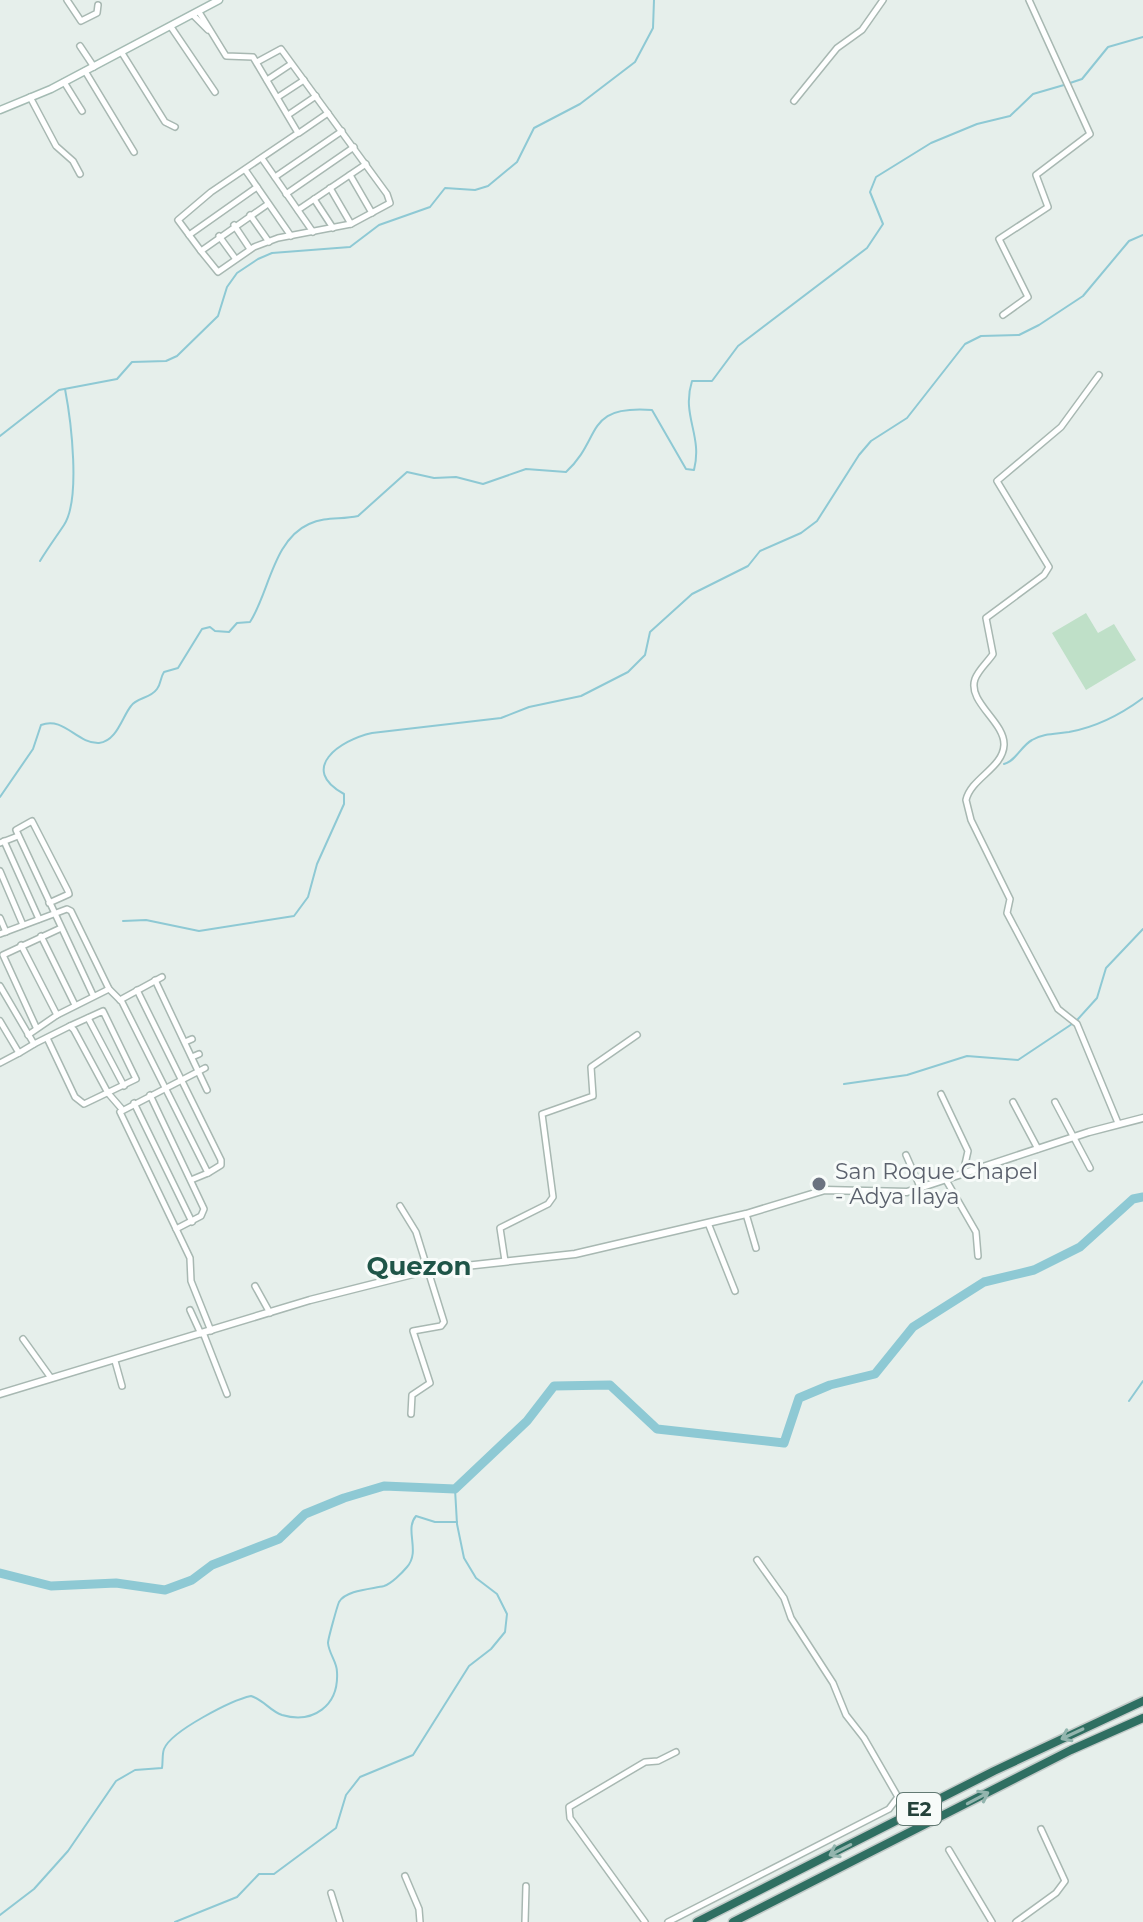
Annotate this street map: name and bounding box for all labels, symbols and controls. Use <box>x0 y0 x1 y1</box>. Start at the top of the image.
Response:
place label: San Roque Chapel - Adya Ilaya <box>835 1158 1038 1210</box>
marker: San Roque Chapel - Adya Ilaya <box>810 1175 828 1193</box>
district label: Quezon <box>366 1250 472 1282</box>
one-way arrow <box>1061 1727 1085 1742</box>
one-way arrow <box>965 1790 989 1806</box>
road number: E2 <box>897 1793 941 1825</box>
one-way arrow <box>828 1842 852 1858</box>

